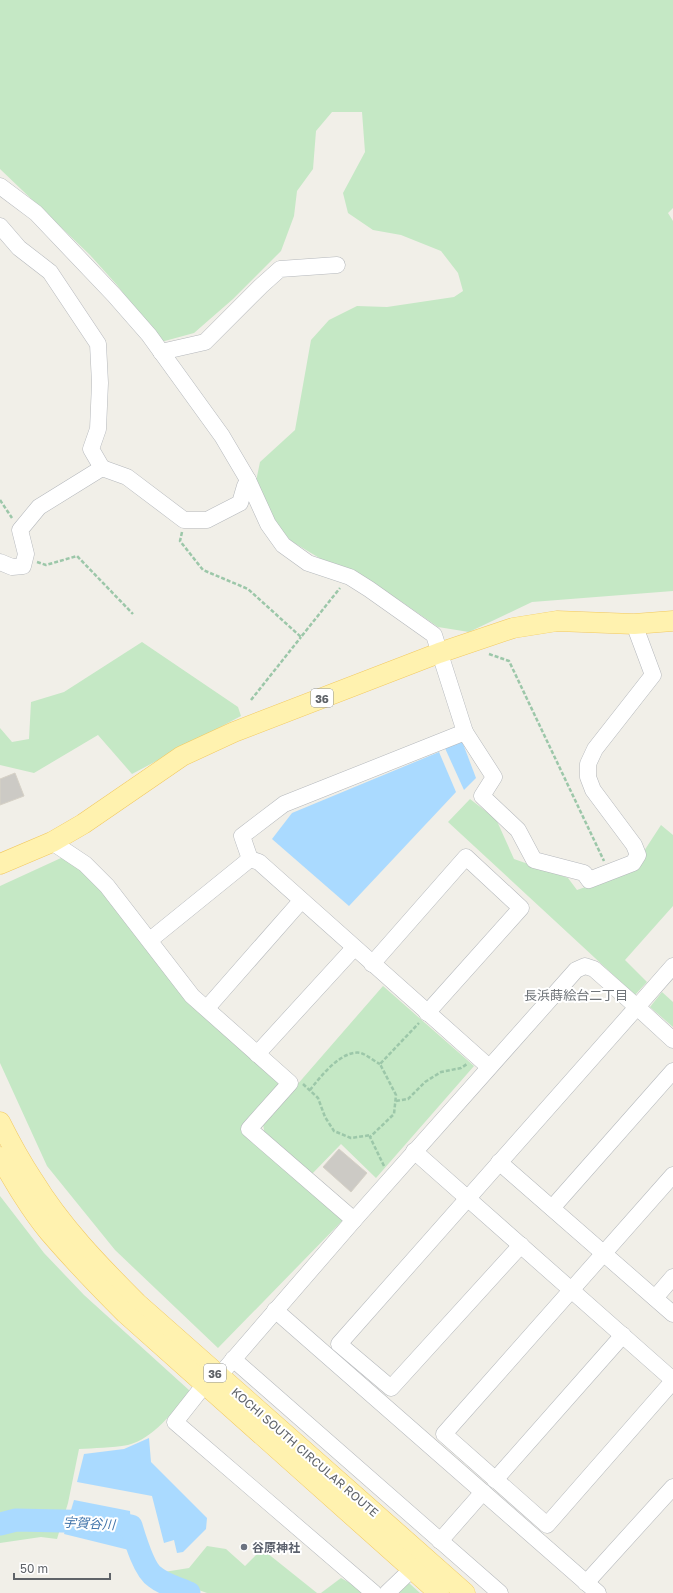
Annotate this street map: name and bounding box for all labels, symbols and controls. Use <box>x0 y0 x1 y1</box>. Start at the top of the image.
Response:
road number: 36 <box>311 689 333 707</box>
district label: 長浜蒔絵台二丁目 <box>524 987 628 1003</box>
road number: 36 <box>204 1364 226 1382</box>
street label: KOCHI SOUTH CIRCULAR ROUTE <box>228 1384 382 1520</box>
water label: 宇賀谷川 <box>63 1514 117 1532</box>
place label: 谷原神社 <box>252 1540 300 1555</box>
marker: 谷原神社 <box>239 1542 249 1552</box>
scale bar <box>14 1555 110 1581</box>
text: 50 m <box>20 1561 48 1576</box>

